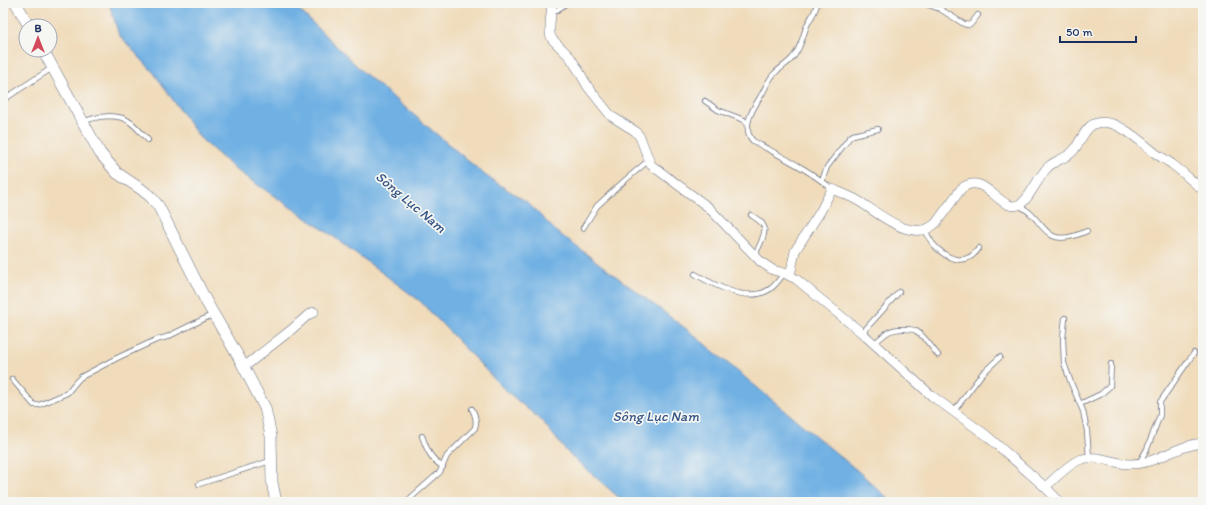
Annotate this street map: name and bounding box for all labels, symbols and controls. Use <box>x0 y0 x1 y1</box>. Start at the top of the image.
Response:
north arrow <box>18 18 58 58</box>
scale bar <box>1060 18 1136 44</box>
text: B <box>34 22 42 35</box>
text: 50 m <box>1066 25 1092 39</box>
water label: Sông Lục Nam <box>372 168 449 237</box>
water label: Sông Lục Nam <box>613 408 699 425</box>

